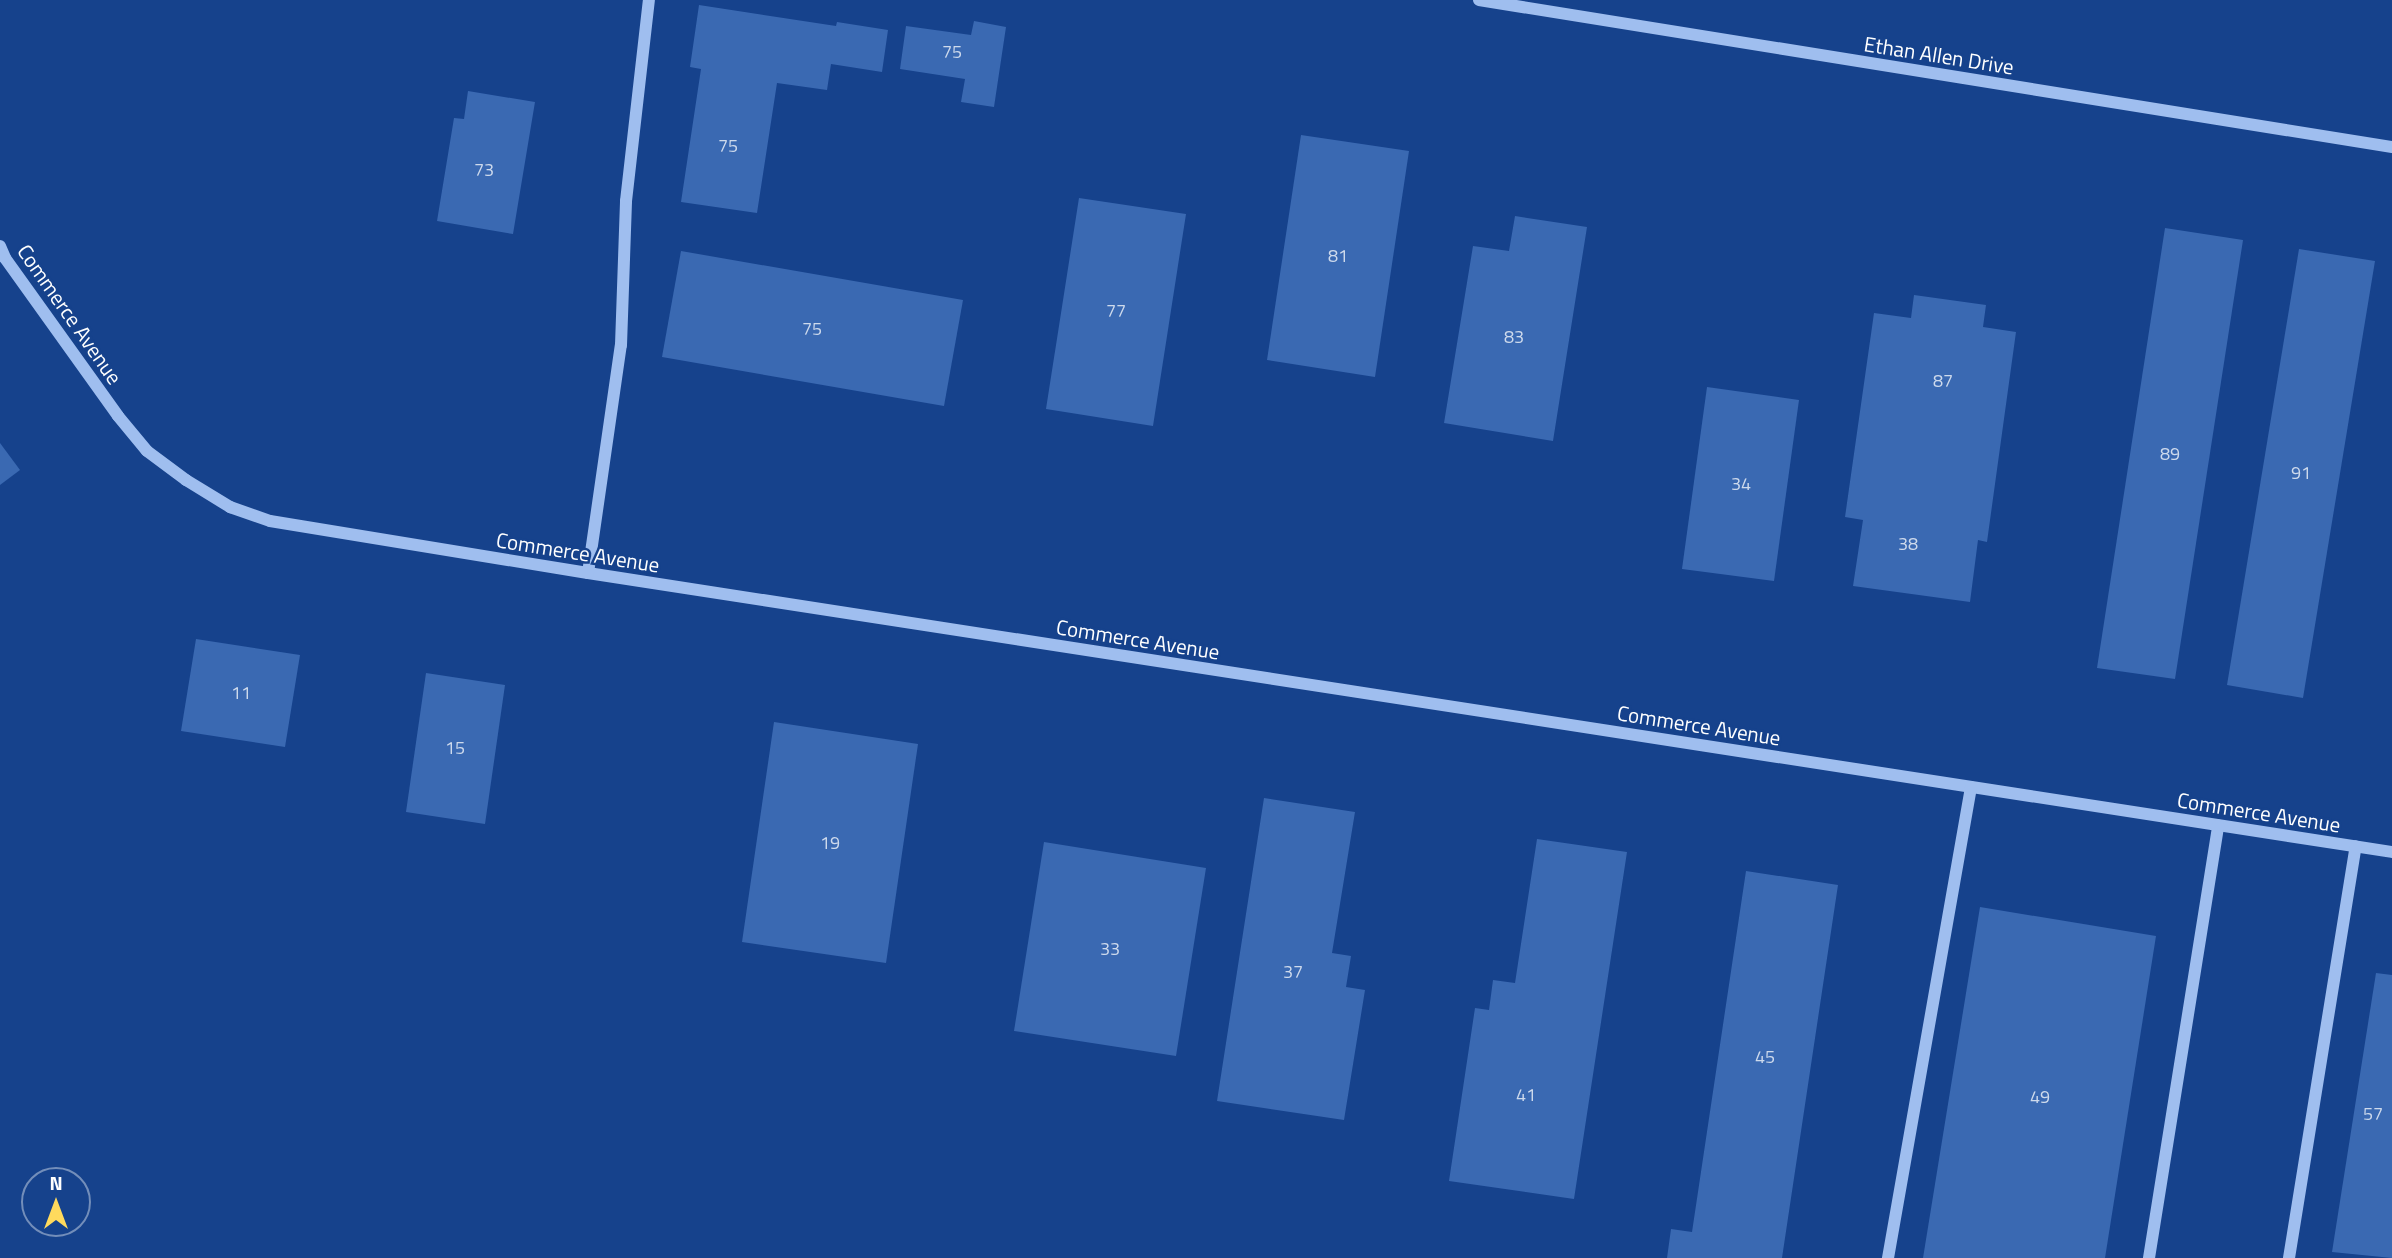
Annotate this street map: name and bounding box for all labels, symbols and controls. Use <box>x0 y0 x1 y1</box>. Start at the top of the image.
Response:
street label: Ethan Allen Drive <box>1862 31 2016 79</box>
house number: 75 <box>942 41 962 63</box>
house number: 75 <box>718 135 738 157</box>
house number: 73 <box>474 159 494 181</box>
street label: Commerce Avenue <box>12 239 128 389</box>
house number: 81 <box>1328 245 1348 267</box>
house number: 77 <box>1106 300 1126 322</box>
house number: 75 <box>802 318 822 340</box>
house number: 83 <box>1504 326 1524 348</box>
house number: 87 <box>1933 370 1953 392</box>
house number: 89 <box>2160 443 2180 465</box>
house number: 91 <box>2291 462 2311 484</box>
house number: 34 <box>1731 473 1751 495</box>
street label: Commerce Avenue <box>495 527 661 577</box>
house number: 38 <box>1898 533 1918 555</box>
street label: Commerce Avenue <box>1055 614 1221 664</box>
house number: 11 <box>231 682 251 704</box>
street label: Commerce Avenue <box>1616 700 1782 750</box>
house number: 15 <box>445 737 465 759</box>
street label: Commerce Avenue <box>2176 787 2342 837</box>
house number: 19 <box>820 832 840 854</box>
house number: 33 <box>1100 938 1120 960</box>
house number: 37 <box>1283 961 1303 983</box>
house number: 45 <box>1755 1046 1775 1068</box>
house number: 41 <box>1516 1084 1536 1106</box>
house number: 49 <box>2030 1086 2050 1108</box>
house number: 57 <box>2363 1103 2383 1125</box>
north arrow <box>21 1167 91 1237</box>
text: N <box>49 1168 63 1197</box>

